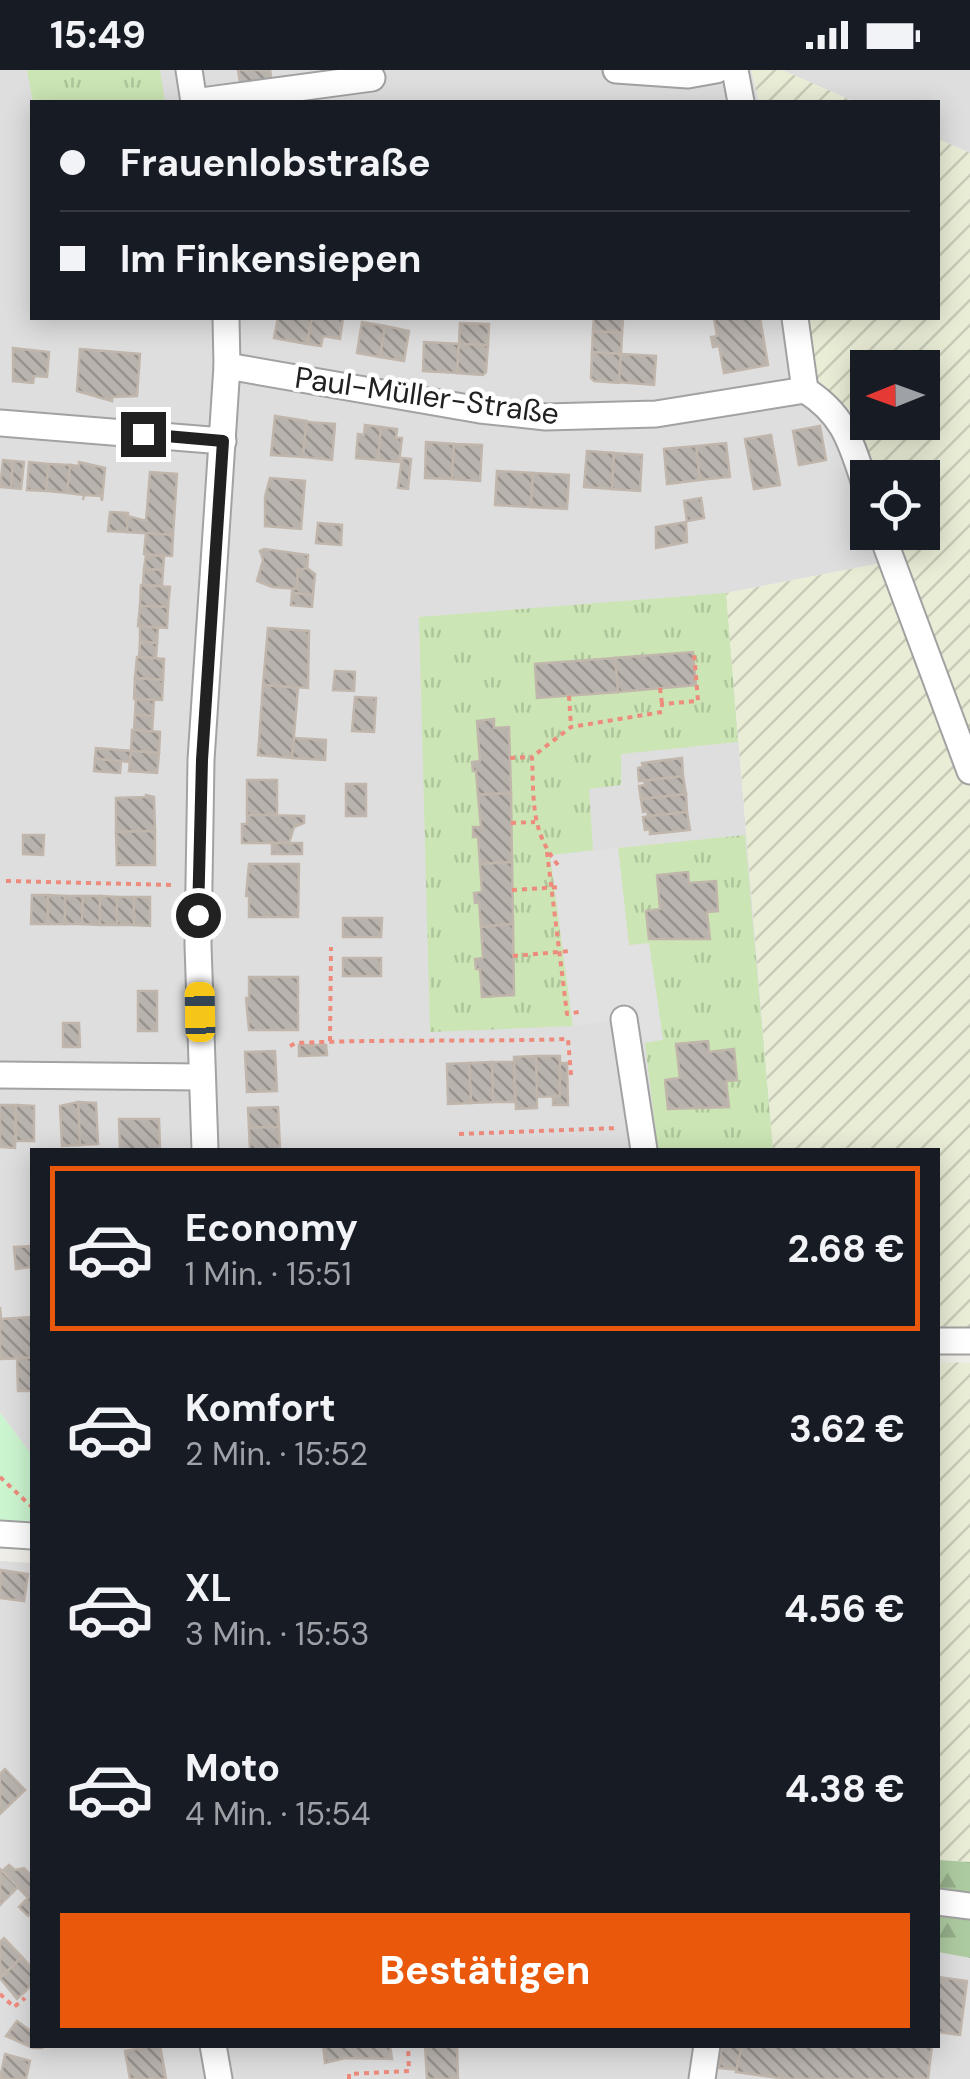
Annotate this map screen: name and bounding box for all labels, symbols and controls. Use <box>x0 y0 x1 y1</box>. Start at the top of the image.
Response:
text: 15:49 <box>50 10 146 60</box>
text: Frauenlobstraße <box>120 138 431 188</box>
text: Im Finkensiepen <box>120 234 421 284</box>
north arrow <box>850 350 940 440</box>
map controls <box>850 350 940 550</box>
street label: Paul-Müller-Straße <box>292 358 562 433</box>
route end <box>121 412 166 457</box>
button: locate <box>850 460 940 550</box>
route start <box>176 893 221 938</box>
car <box>184 982 216 1042</box>
text: Economy <box>185 1203 358 1253</box>
icon: car <box>65 1204 155 1294</box>
text: 2.68 € <box>788 1224 905 1274</box>
text: 1 Min. · 15:51 <box>185 1253 352 1295</box>
text: Komfort <box>185 1383 336 1433</box>
icon: car <box>65 1384 155 1474</box>
text: 3.62 € <box>789 1404 905 1454</box>
text: 2 Min. · 15:52 <box>185 1433 368 1475</box>
text: XL <box>185 1563 232 1613</box>
icon: car <box>65 1564 155 1654</box>
text: 4.56 € <box>784 1584 905 1634</box>
text: 3 Min. · 15:53 <box>185 1613 369 1655</box>
text: Moto <box>185 1743 280 1793</box>
icon: car <box>65 1744 155 1834</box>
text: 4.38 € <box>785 1764 905 1814</box>
text: 4 Min. · 15:54 <box>185 1793 371 1835</box>
button: Bestätigen <box>60 1913 910 2028</box>

